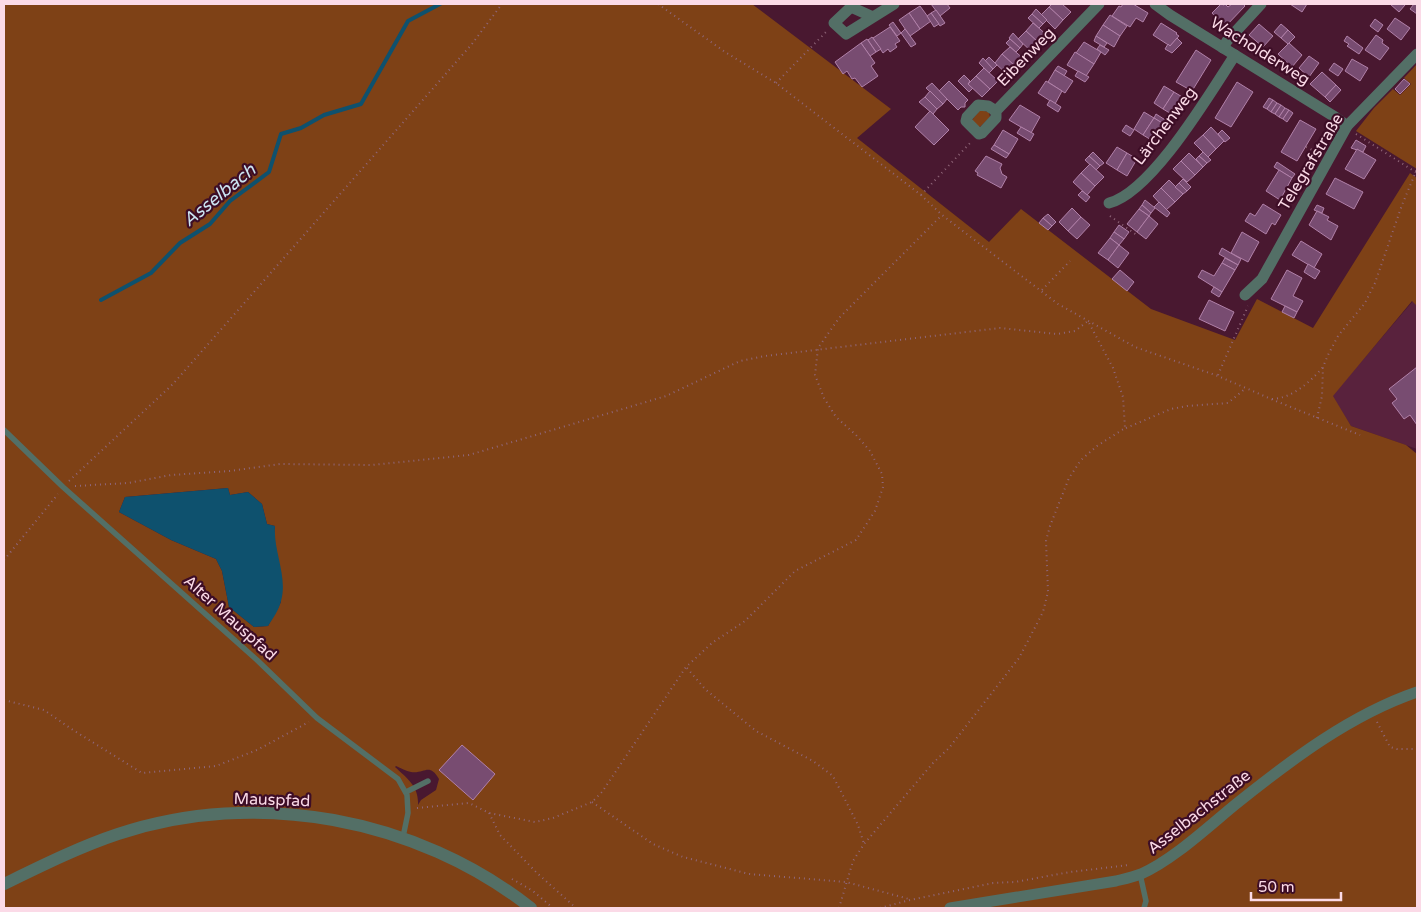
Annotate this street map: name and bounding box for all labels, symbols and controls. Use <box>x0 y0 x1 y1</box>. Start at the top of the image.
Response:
street label: Wacholderweg <box>1207 12 1313 90</box>
street label: Eibenweg <box>993 23 1059 91</box>
street label: Lärchenweg <box>1129 83 1201 169</box>
street label: Telegrafstraße <box>1274 110 1348 214</box>
water label: Asselbach <box>178 158 261 231</box>
street label: Alter Mauspfad <box>179 571 281 665</box>
street label: Asselbachstraße <box>1143 766 1255 858</box>
street label: Mauspfad <box>233 789 311 811</box>
scale bar <box>1251 870 1341 902</box>
text: 50 m <box>1258 878 1295 896</box>

